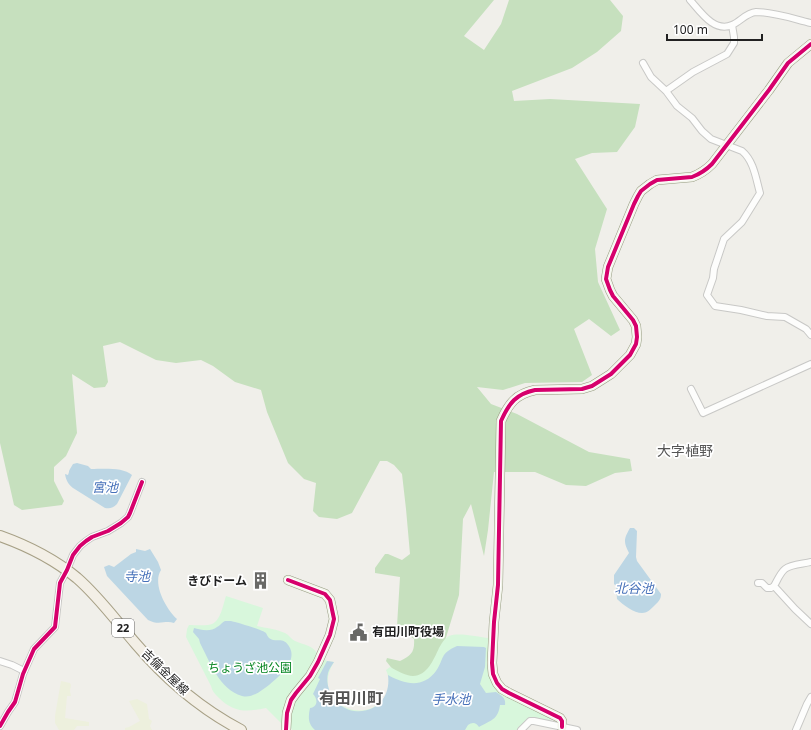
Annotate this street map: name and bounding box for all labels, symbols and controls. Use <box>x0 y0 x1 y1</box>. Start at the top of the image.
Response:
scale bar <box>667 16 762 42</box>
text: 100 m <box>673 21 708 38</box>
district label: 大字植野 <box>657 441 713 460</box>
water label: 宮池 <box>92 478 120 496</box>
water label: 寺池 <box>124 567 152 585</box>
building icon: きびドーム <box>250 571 270 591</box>
place label: きびドーム <box>187 572 247 589</box>
water label: 北谷池 <box>614 579 655 597</box>
road number: 22 <box>112 619 134 637</box>
public building icon: 有田川町役場 <box>349 622 369 642</box>
place label: 有田川町役場 <box>372 623 444 640</box>
street label: 吉備金屋線 <box>138 645 193 699</box>
park label: ちょうざ池公園 <box>208 659 292 676</box>
district label: 有田川町 <box>319 687 383 709</box>
water label: 手水池 <box>431 690 472 708</box>

